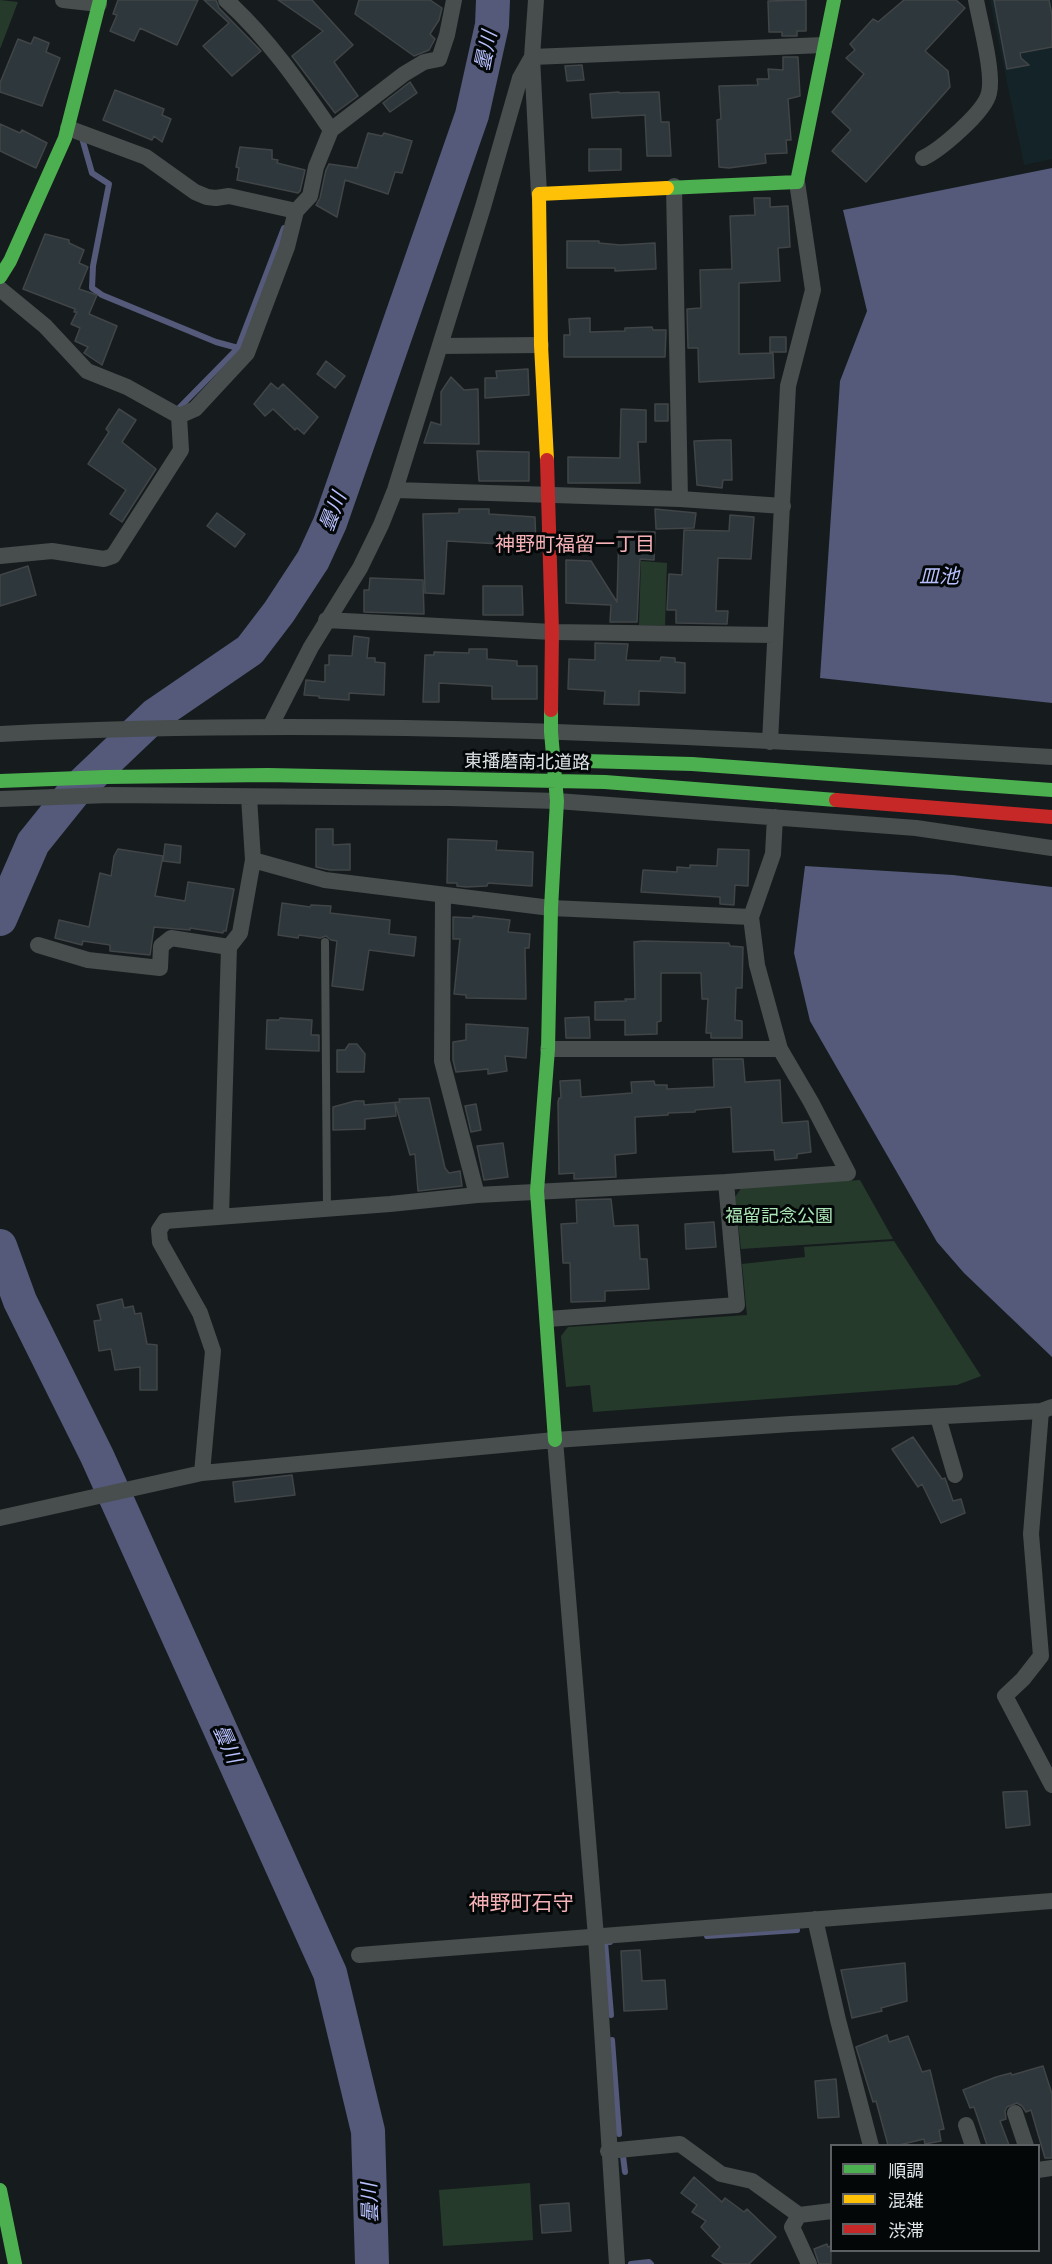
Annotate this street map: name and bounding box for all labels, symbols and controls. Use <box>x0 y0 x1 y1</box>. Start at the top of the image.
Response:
water label: 曇川 <box>470 29 502 73</box>
water label: 曇川 <box>315 489 351 535</box>
district label: 神野町福留一丁目 <box>495 533 655 557</box>
water label: 皿池 <box>919 565 959 589</box>
street label: 東播磨南北道路 <box>464 750 590 774</box>
park label: 福留記念公園 <box>725 1205 833 1227</box>
water label: 曇川 <box>208 1721 246 1767</box>
district label: 神野町石守 <box>469 1890 573 1916</box>
legend <box>830 2144 1040 2252</box>
text: 順調 <box>888 2159 924 2181</box>
water label: 曇川 <box>357 2183 383 2223</box>
text: 混雑 <box>888 2189 924 2211</box>
text: 渋滞 <box>888 2219 924 2241</box>

